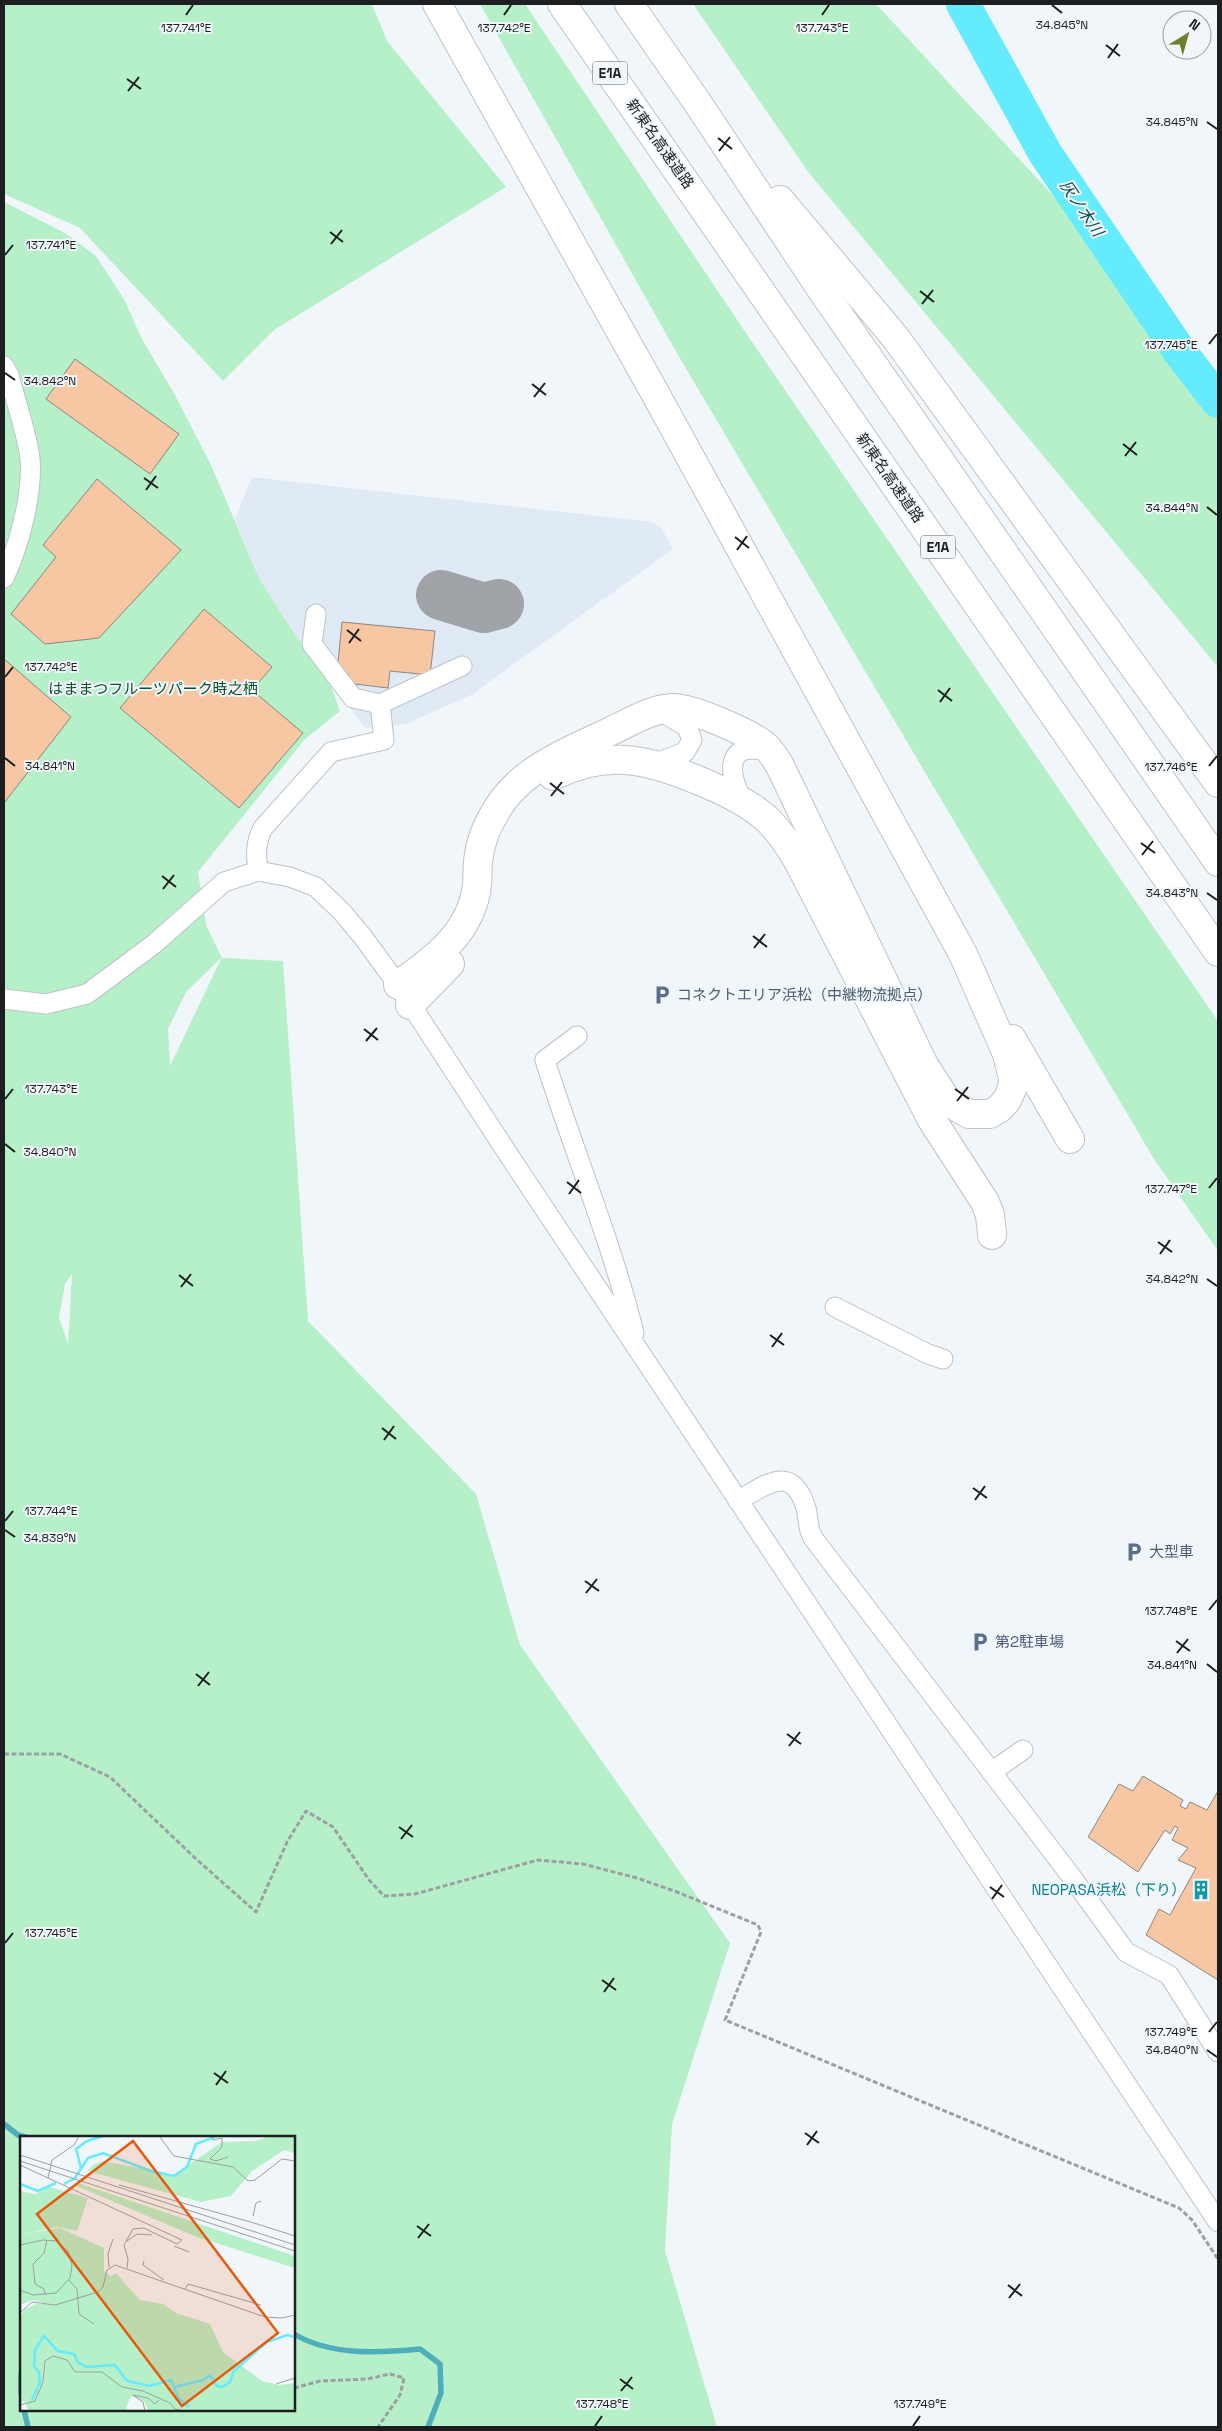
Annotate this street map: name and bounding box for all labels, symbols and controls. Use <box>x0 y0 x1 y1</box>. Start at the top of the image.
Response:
north arrow <box>1162 10 1212 60</box>
text: N <box>1186 15 1204 35</box>
text: 34.845°N <box>1036 17 1088 33</box>
text: 137.741°E <box>161 20 211 36</box>
text: 137.742°E <box>478 20 531 36</box>
text: 137.743°E <box>796 20 849 36</box>
road number: E1A <box>592 62 628 84</box>
street label: 新東名高速道路 <box>623 95 698 192</box>
text: 34.845°N <box>1146 114 1198 130</box>
water label: 灰ノ木川 <box>1055 176 1109 242</box>
text: 137.741°E <box>26 237 76 253</box>
text: 137.745°E <box>1145 337 1198 353</box>
text: 34.842°N <box>24 373 76 389</box>
street label: 新東名高速道路 <box>853 429 928 526</box>
text: 34.844°N <box>1146 500 1198 516</box>
road number: E1A <box>920 536 956 558</box>
text: 137.742°E <box>25 659 78 675</box>
park label: はままつフルーツパーク時之栖 <box>48 679 258 698</box>
text: 34.841°N <box>25 758 75 774</box>
text: 137.746°E <box>1144 759 1198 775</box>
text: 34.843°N <box>1146 885 1198 901</box>
parking icon: コネクトエリア浜松（中継物流拠点） <box>651 984 673 1006</box>
place label: コネクトエリア浜松（中継物流拠点） <box>677 985 932 1004</box>
text: 137.743°E <box>25 1081 78 1097</box>
text: 34.840°N <box>24 1144 77 1160</box>
text: 137.747°E <box>1145 1181 1197 1197</box>
text: 34.842°N <box>1146 1271 1198 1287</box>
text: 137.744°E <box>24 1503 78 1519</box>
text: 34.839°N <box>24 1530 76 1546</box>
parking icon: 大型車 <box>1123 1541 1145 1563</box>
place label: 大型車 <box>1149 1542 1194 1561</box>
text: 137.748°E <box>1144 1603 1198 1619</box>
parking icon: 第2駐車場 <box>969 1631 991 1653</box>
place label: 第2駐車場 <box>995 1632 1064 1651</box>
text: 34.841°N <box>1147 1657 1197 1673</box>
building icon: NEOPASA浜松（下り） <box>1190 1879 1212 1901</box>
place label: NEOPASA浜松（下り） <box>1031 1880 1186 1899</box>
text: 137.745°E <box>25 1925 78 1941</box>
text: 137.749°E <box>1144 2024 1198 2040</box>
text: 34.840°N <box>1146 2042 1199 2058</box>
inset map <box>20 2136 295 2411</box>
text: 137.748°E <box>575 2396 629 2412</box>
text: 137.749°E <box>893 2396 947 2412</box>

